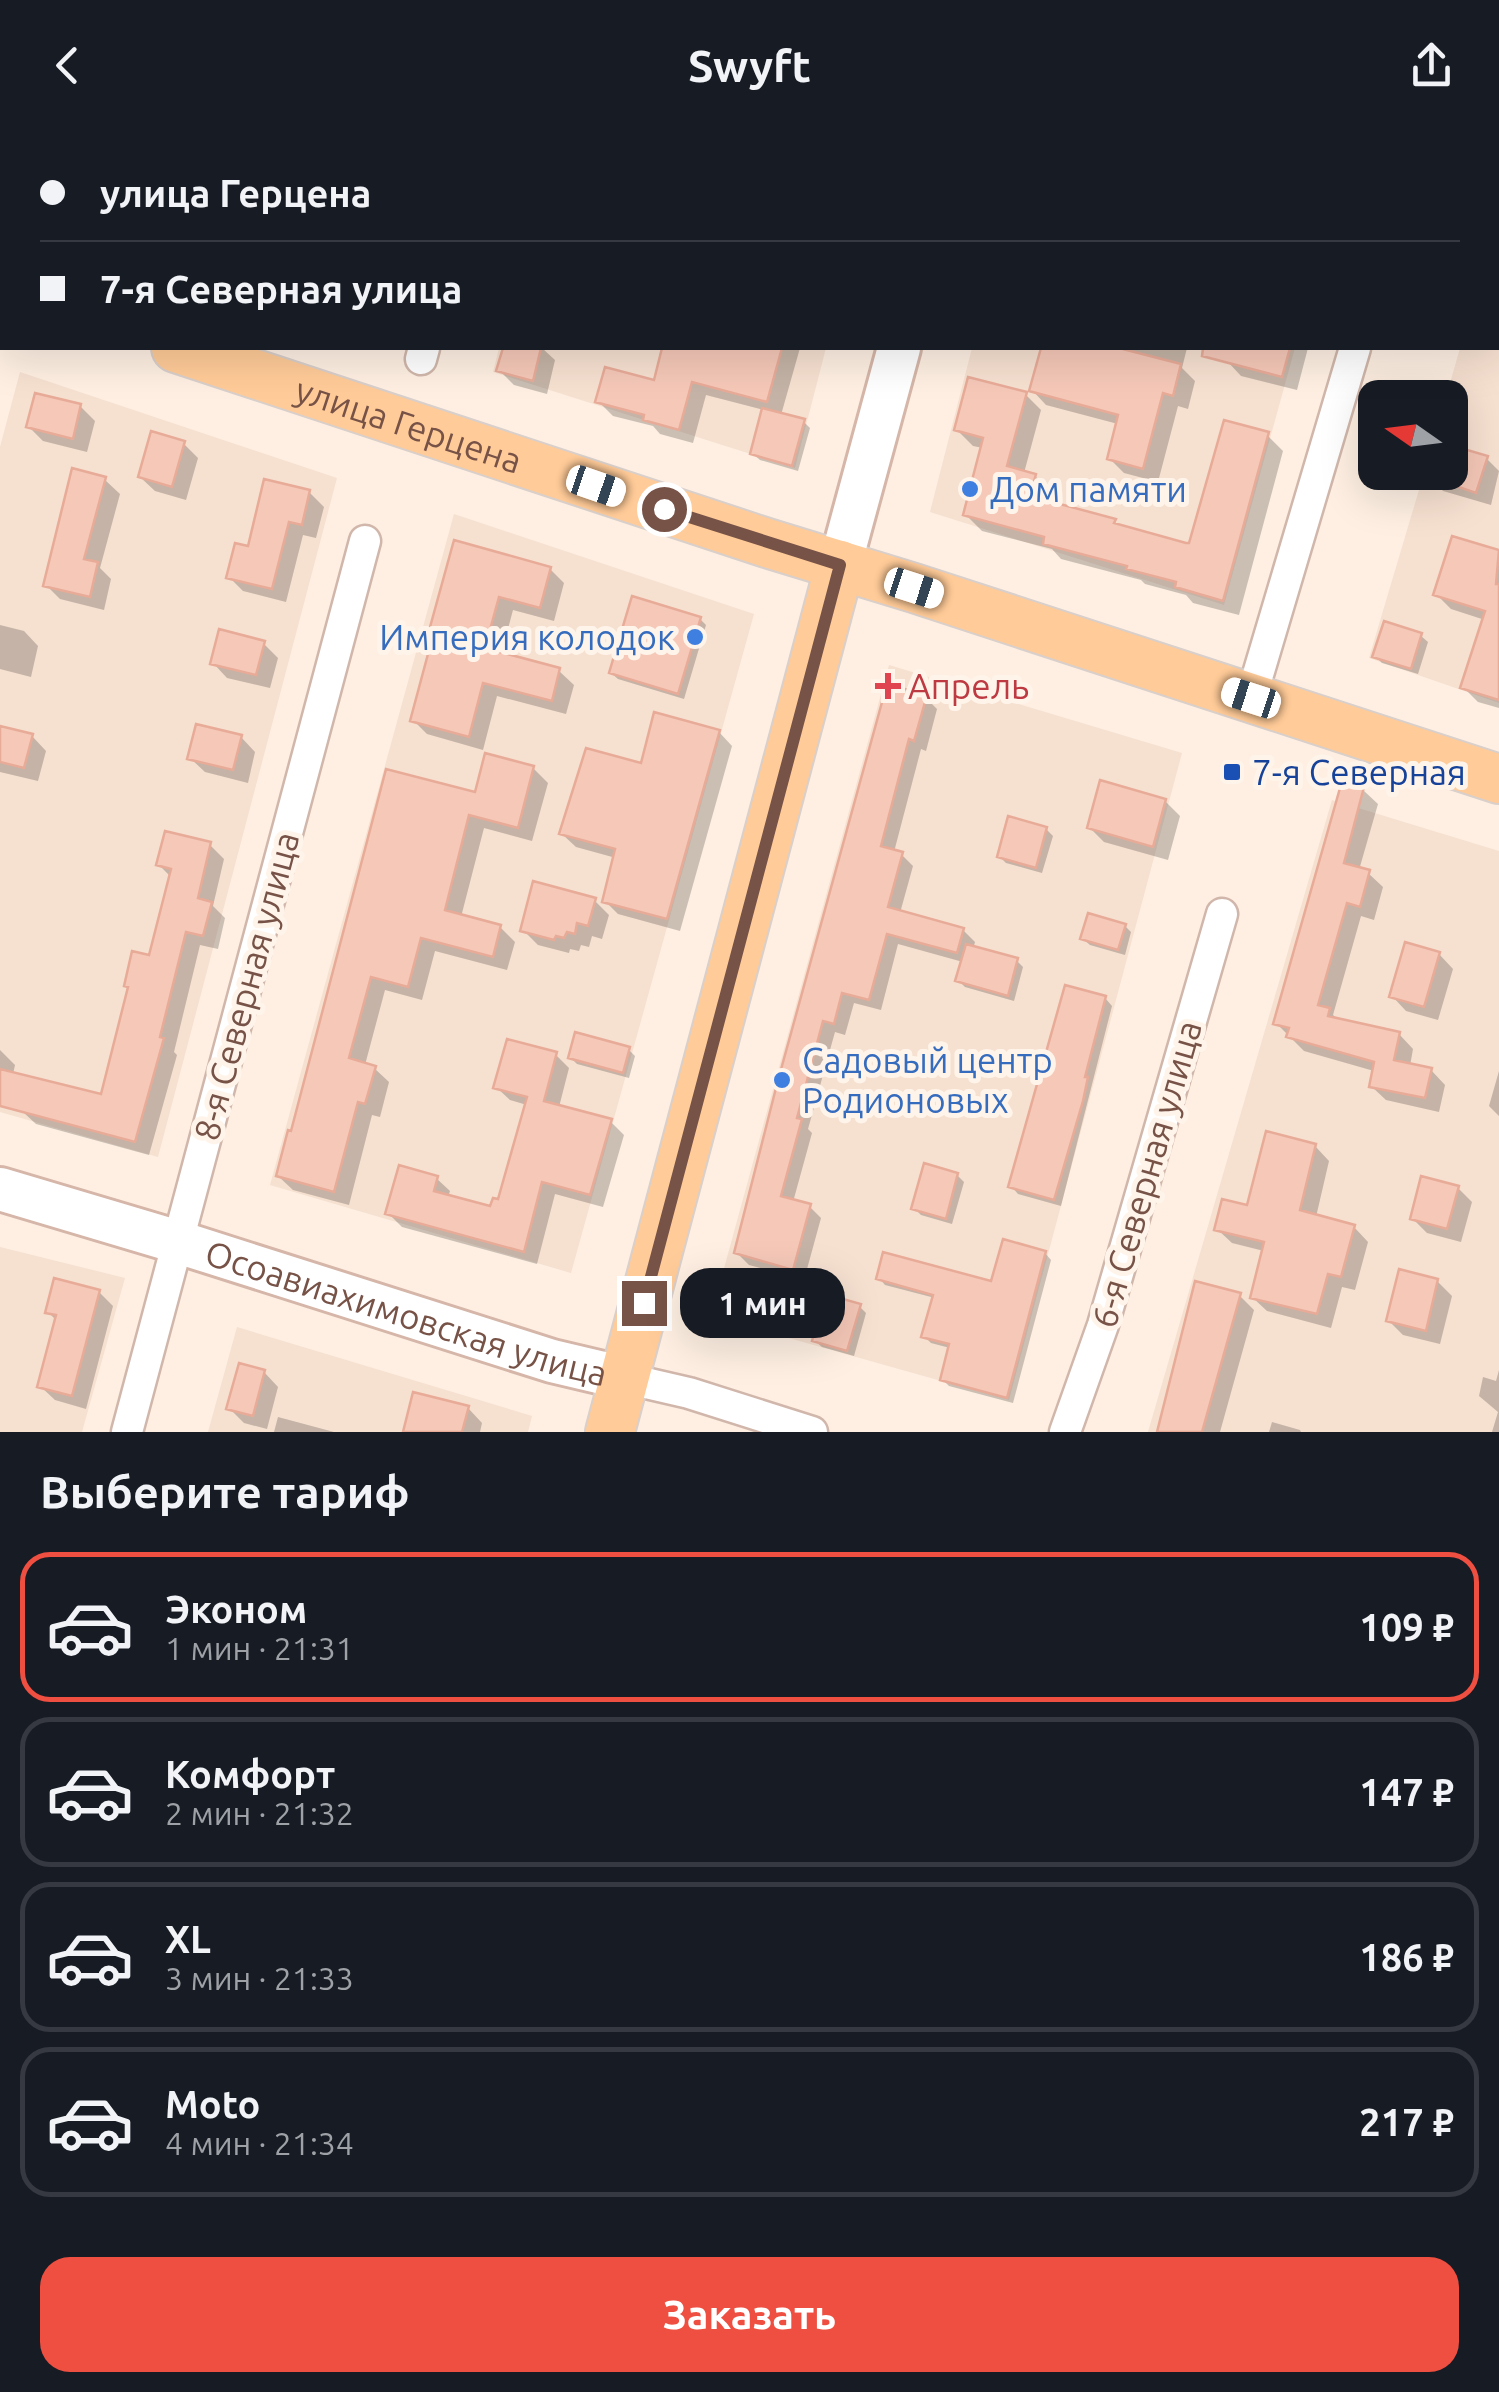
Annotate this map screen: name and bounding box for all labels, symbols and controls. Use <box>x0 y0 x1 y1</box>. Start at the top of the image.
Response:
icon: back <box>40 38 95 93</box>
icon: share <box>1404 38 1459 93</box>
text: Swyft <box>688 40 811 91</box>
text: улица Герцена <box>100 172 371 214</box>
text: 7-я Северная улица <box>100 268 462 310</box>
street label: улица Герцена <box>290 369 527 481</box>
north arrow <box>1358 380 1468 490</box>
map controls <box>1358 380 1468 490</box>
car <box>563 462 629 510</box>
place label: Дом памяти <box>990 469 1187 509</box>
marker: Дом памяти <box>959 478 981 500</box>
route start <box>642 487 687 532</box>
car <box>881 564 947 612</box>
place label: Империя колодок <box>379 617 675 657</box>
marker: Империя колодок <box>684 626 706 648</box>
place label: Апрель <box>908 666 1029 706</box>
car <box>1218 674 1284 722</box>
marker: Апрель <box>877 675 899 697</box>
place label: 7-я Северная <box>1252 752 1466 792</box>
marker: 7-я Северная <box>1221 761 1243 783</box>
street label: 8-я Северная улица <box>186 827 306 1145</box>
street label: 6-я Северная улица <box>1083 1016 1209 1332</box>
place label: Садовый центр Родионовых <box>802 1040 1053 1120</box>
marker: Садовый центр Родионовых <box>771 1069 793 1091</box>
street label: Осоавиахимовская улица <box>201 1232 611 1393</box>
callout: 1 мин <box>679 1268 844 1338</box>
route end <box>622 1281 667 1326</box>
text: 1 мин <box>718 1285 807 1321</box>
text: Выберите тариф <box>40 1466 410 1517</box>
icon: car <box>45 1582 135 1672</box>
text: Эконом <box>165 1588 307 1630</box>
text: 109 ₽ <box>1359 1606 1454 1648</box>
text: 1 мин · 21:31 <box>165 1630 354 1666</box>
icon: car <box>45 1747 135 1837</box>
text: Комфорт <box>165 1753 335 1795</box>
text: 147 ₽ <box>1359 1771 1454 1813</box>
text: 2 мин · 21:32 <box>165 1795 354 1831</box>
icon: car <box>45 1912 135 2002</box>
text: XL <box>165 1918 211 1960</box>
text: 186 ₽ <box>1359 1936 1454 1978</box>
text: 3 мин · 21:33 <box>165 1960 354 1996</box>
icon: car <box>45 2077 135 2167</box>
text: Moto <box>165 2083 260 2125</box>
text: 217 ₽ <box>1359 2101 1454 2143</box>
text: 4 мин · 21:34 <box>165 2125 354 2161</box>
button: Заказать <box>40 2257 1459 2372</box>

